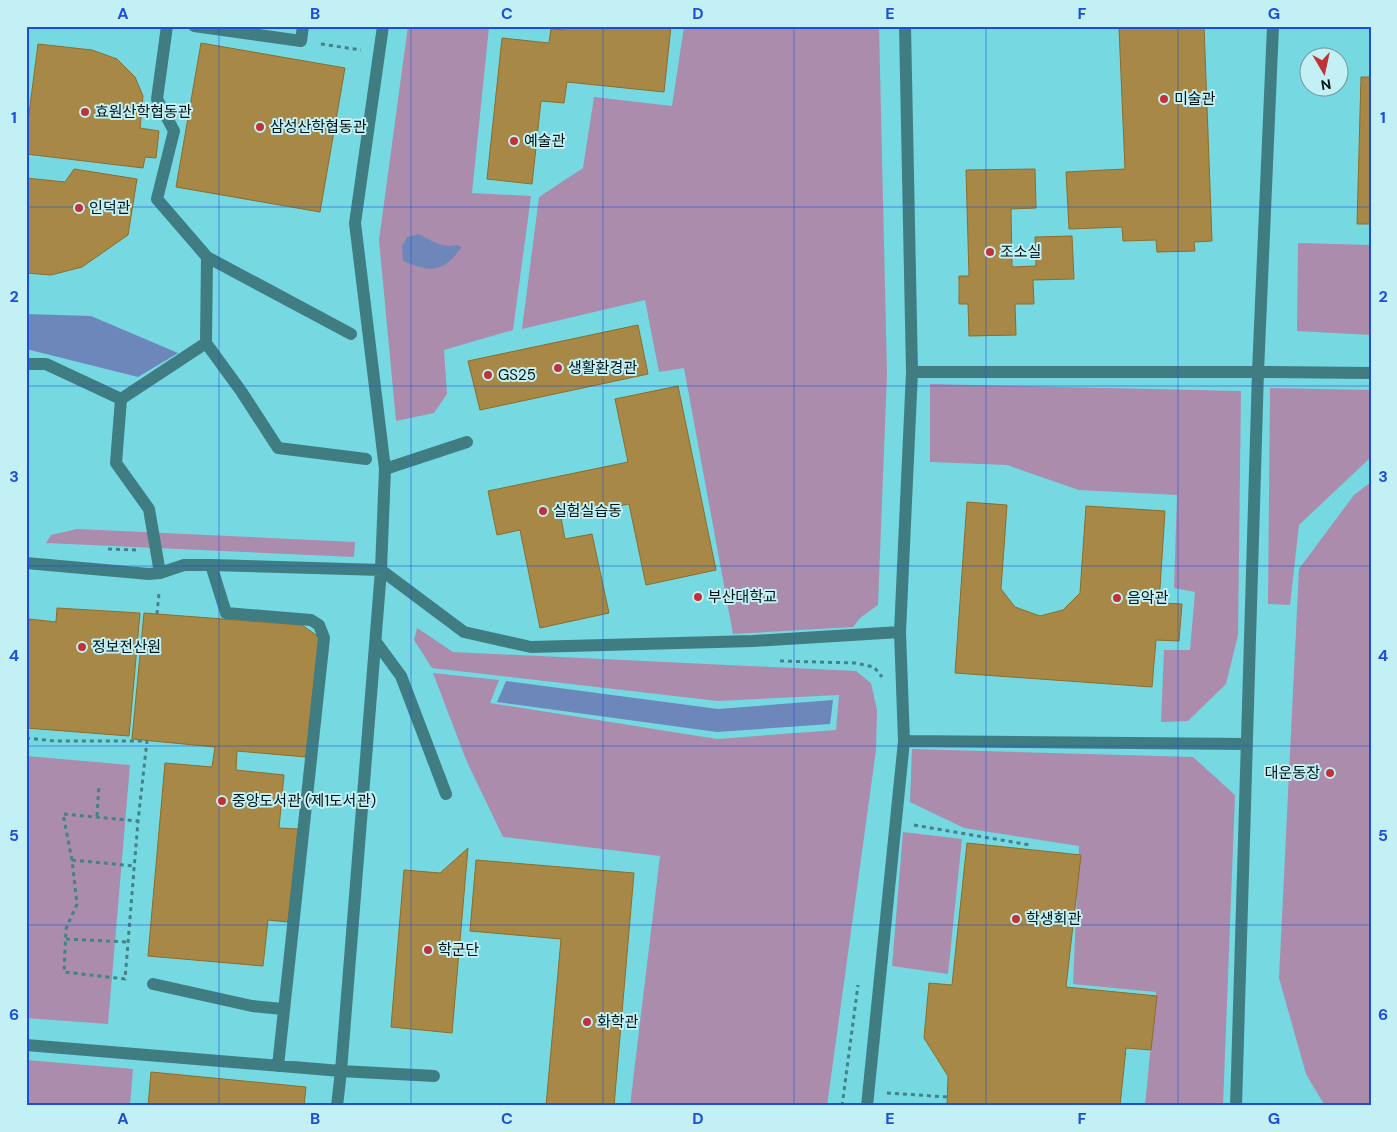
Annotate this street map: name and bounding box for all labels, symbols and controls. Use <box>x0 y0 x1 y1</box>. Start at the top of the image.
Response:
text: A <box>117 3 129 24</box>
text: B <box>310 3 320 24</box>
text: C <box>501 3 513 24</box>
text: D <box>692 3 704 24</box>
text: E <box>885 3 895 24</box>
text: F <box>1078 3 1087 24</box>
text: G <box>1268 3 1280 24</box>
north arrow <box>1300 48 1350 98</box>
text: N <box>1320 75 1332 95</box>
place label: 미술관 <box>1174 89 1216 109</box>
marker: 미술관 <box>1158 93 1170 105</box>
place label: 효원산학협동관 <box>95 102 192 122</box>
marker: 효원산학협동관 <box>79 106 91 118</box>
text: 1 <box>11 107 17 128</box>
text: 1 <box>1380 107 1386 128</box>
place label: 삼성산학협동관 <box>270 117 367 137</box>
marker: 삼성산학협동관 <box>254 121 266 133</box>
place label: 예술관 <box>524 131 566 151</box>
marker: 예술관 <box>508 135 520 147</box>
place label: 인덕관 <box>89 198 131 218</box>
marker: 인덕관 <box>73 202 85 214</box>
place label: 조소실 <box>1000 242 1041 262</box>
marker: 조소실 <box>984 246 996 258</box>
text: 2 <box>9 286 19 307</box>
text: 2 <box>1378 286 1388 307</box>
place label: 생활환경관 <box>568 358 637 378</box>
marker: 생활환경관 <box>552 362 564 374</box>
place label: GS25 <box>498 365 536 385</box>
marker: GS25 <box>482 369 494 381</box>
text: 3 <box>9 466 19 487</box>
text: 3 <box>1378 466 1388 487</box>
place label: 실험실습동 <box>553 501 622 521</box>
marker: 실험실습동 <box>537 505 549 517</box>
place label: 부산대학교 <box>708 587 777 607</box>
place label: 음악관 <box>1127 588 1169 608</box>
marker: 부산대학교 <box>692 591 704 603</box>
marker: 음악관 <box>1111 592 1123 604</box>
place label: 정보전산원 <box>92 637 161 657</box>
marker: 정보전산원 <box>76 641 88 653</box>
text: 4 <box>9 645 19 666</box>
text: 4 <box>1378 645 1388 666</box>
place label: 대운동장 <box>1265 763 1320 783</box>
marker: 대운동장 <box>1324 767 1336 779</box>
place label: 중앙도서관 (제1도서관) <box>232 791 376 811</box>
marker: 중앙도서관 (제1도서관) <box>216 795 228 807</box>
text: 5 <box>9 825 19 846</box>
text: 5 <box>1378 825 1388 846</box>
place label: 학생회관 <box>1026 909 1081 929</box>
marker: 학생회관 <box>1010 913 1022 925</box>
place label: 학군단 <box>438 940 480 960</box>
marker: 학군단 <box>422 944 434 956</box>
text: 6 <box>9 1004 19 1025</box>
text: 6 <box>1378 1004 1388 1025</box>
place label: 화학관 <box>597 1012 639 1032</box>
marker: 화학관 <box>581 1016 593 1028</box>
text: A <box>117 1108 129 1129</box>
text: B <box>310 1108 320 1129</box>
text: C <box>501 1108 513 1129</box>
text: D <box>692 1108 704 1129</box>
text: E <box>885 1108 895 1129</box>
text: F <box>1078 1108 1087 1129</box>
text: G <box>1268 1108 1280 1129</box>

